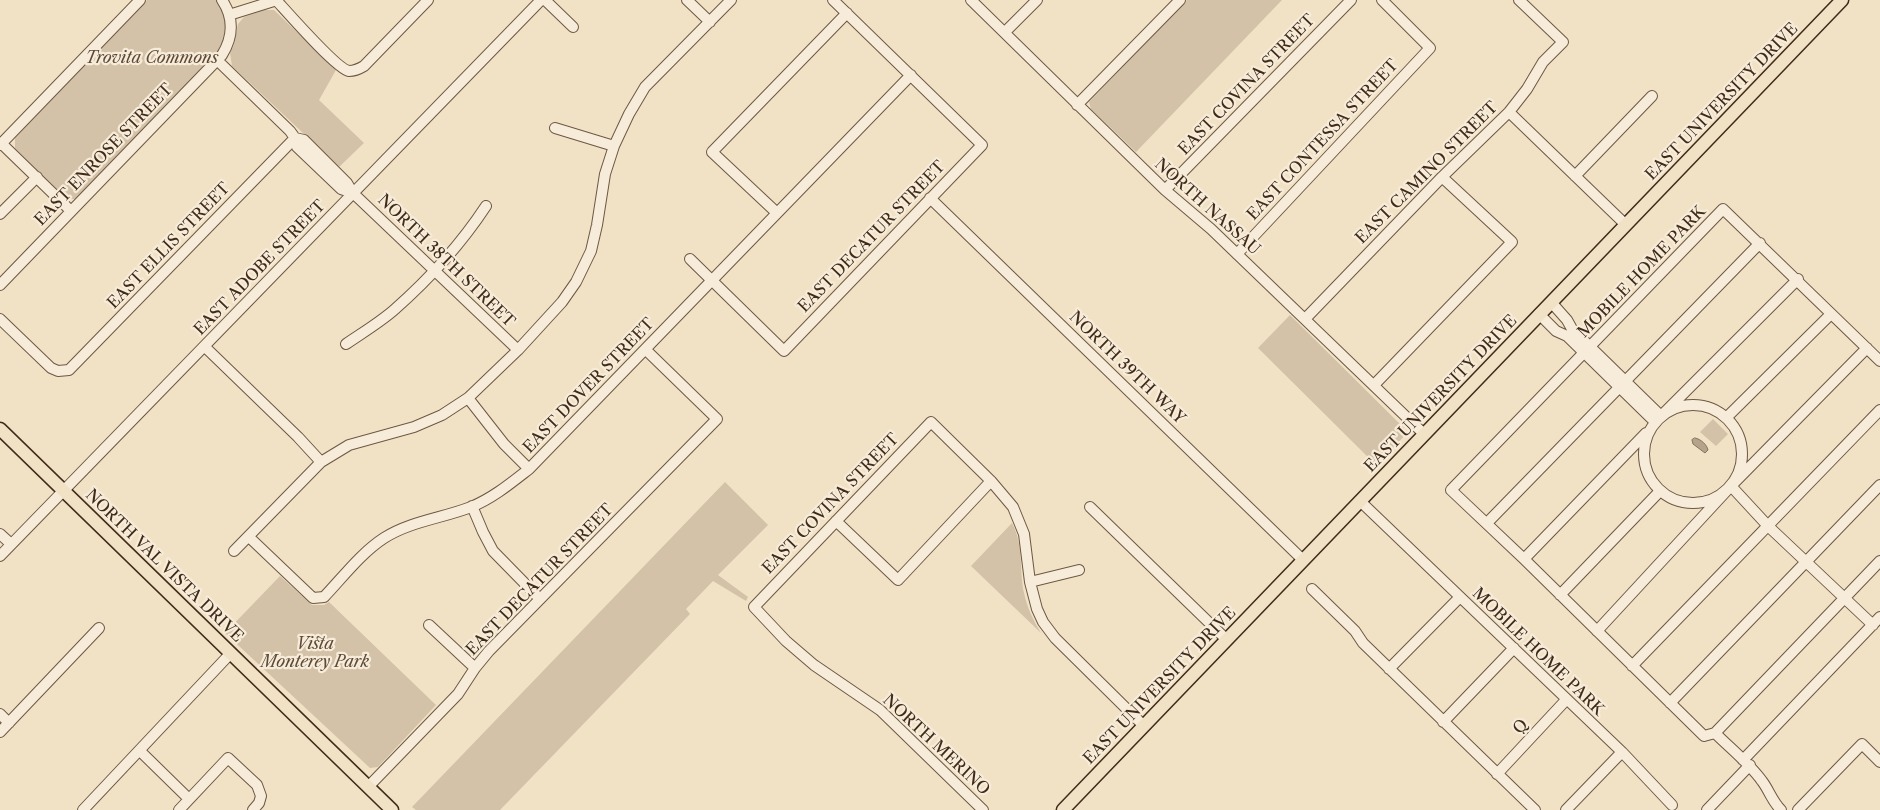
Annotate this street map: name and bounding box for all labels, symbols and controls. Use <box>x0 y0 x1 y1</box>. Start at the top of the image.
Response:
street label: EAST COVINA STREET <box>1175 11 1319 159</box>
street label: EAST UNIVERSITY DRIVE <box>1642 20 1802 184</box>
park label: Trovita Commons <box>86 48 218 68</box>
street label: EAST CONTESSA STREET <box>1243 56 1403 224</box>
street label: EAST ENROSE STREET <box>31 80 177 230</box>
street label: EAST CAMINO STREET <box>1352 98 1502 248</box>
street label: NORTH NASSAU <box>1150 155 1264 259</box>
street label: EAST DECATUR STREET <box>795 157 949 317</box>
street label: EAST ELLIS STREET <box>104 179 234 313</box>
street label: NORTH 38TH STREET <box>373 190 519 332</box>
street label: EAST ADOBE STREET <box>190 196 330 340</box>
street label: MOBILE HOME PARK <box>1574 202 1710 342</box>
street label: NORTH 39TH WAY <box>1065 308 1189 428</box>
street label: EAST UNIVERSITY DRIVE <box>1361 312 1521 476</box>
street label: EAST DOVER STREET <box>519 314 659 458</box>
street label: EAST COVINA STREET <box>759 430 903 578</box>
street label: NORTH VAL VISTA DRIVE <box>81 486 247 646</box>
street label: EAST DECATUR STREET <box>463 500 617 660</box>
street label: MOBILE HOME PARK <box>1468 584 1608 720</box>
street label: EAST UNIVERSITY DRIVE <box>1080 604 1240 768</box>
park label: Vista Monterey Park <box>261 634 369 672</box>
street label: NORTH MERINO <box>879 691 993 799</box>
street label: Q <box>1509 716 1533 738</box>

